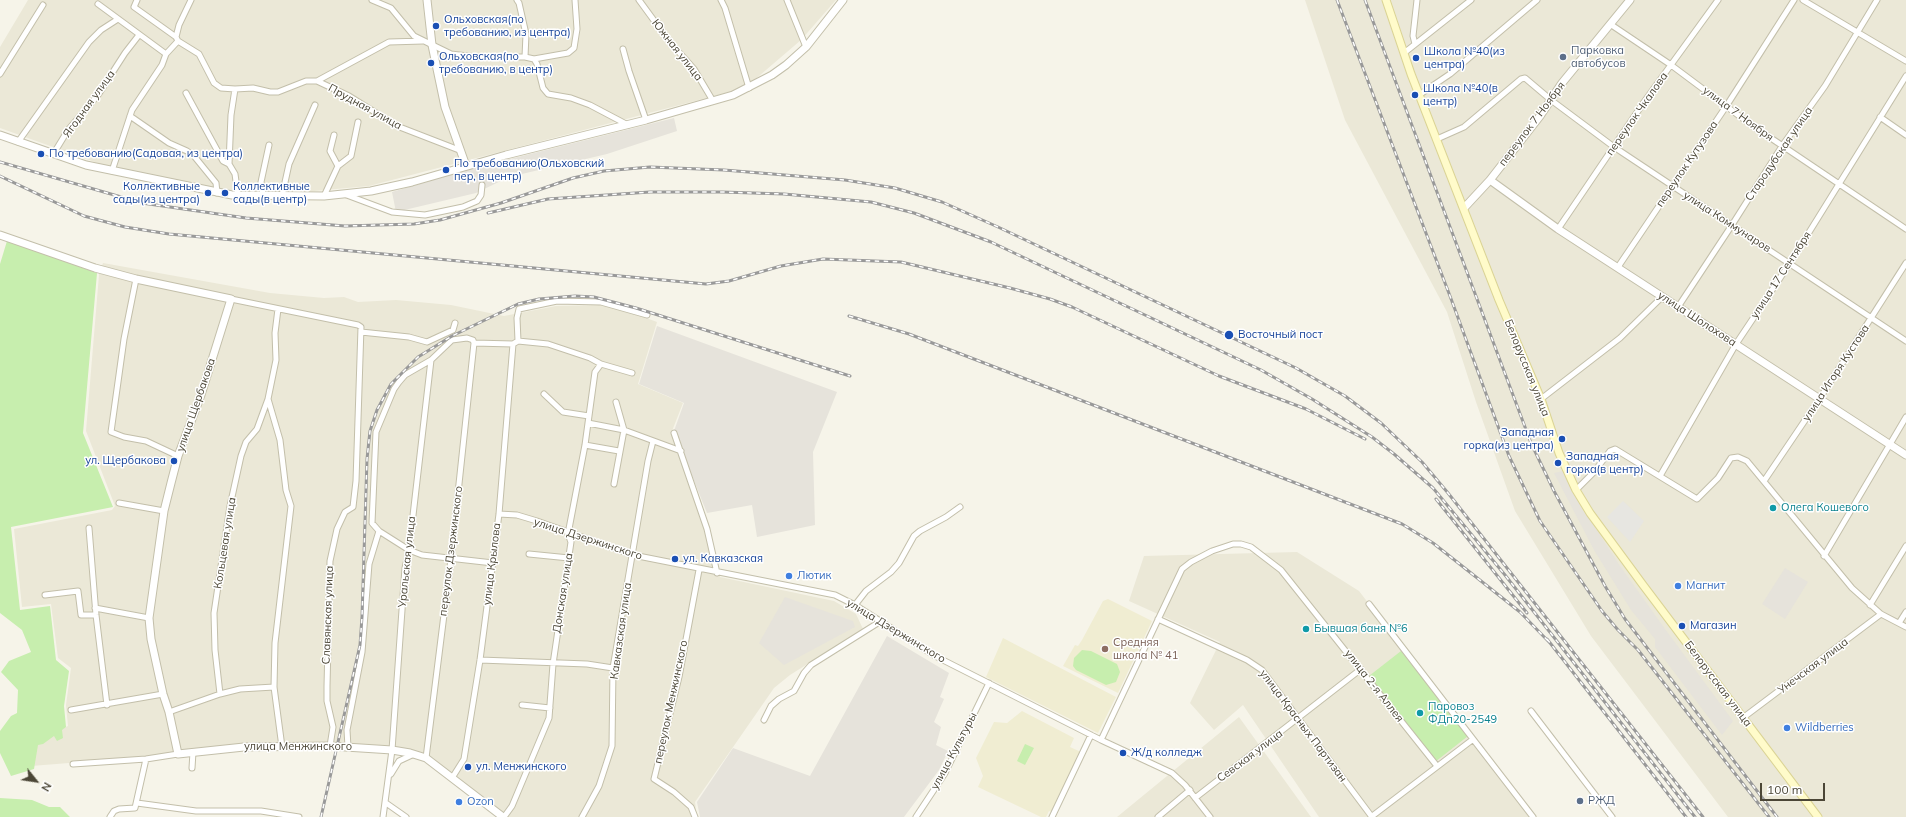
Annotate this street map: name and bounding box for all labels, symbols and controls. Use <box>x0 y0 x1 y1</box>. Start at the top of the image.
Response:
place label: Ольховская(по требованию, из центра) <box>444 13 571 39</box>
street label: Южная улица <box>649 17 705 83</box>
marker: Ольховская(по требованию, из центра) <box>431 21 441 31</box>
place label: Парковка автобусов <box>1571 44 1626 70</box>
place label: Школа №40(из центра) <box>1424 45 1505 71</box>
place label: Ольховская(по требованию, в центр) <box>439 50 553 76</box>
marker: Парковка автобусов <box>1558 52 1568 62</box>
marker: Школа №40(из центра) <box>1411 53 1421 63</box>
marker: Ольховская(по требованию, в центр) <box>426 58 436 68</box>
street label: Ягодная улица <box>60 68 118 140</box>
street label: переулок Чкалова <box>1603 70 1671 158</box>
street label: переулок 7 Ноября <box>1496 79 1568 169</box>
street label: Прудная улица <box>326 81 404 133</box>
place label: Школа №40(в центр) <box>1423 82 1498 108</box>
street label: улица 7 Ноября <box>1700 84 1776 144</box>
marker: Школа №40(в центр) <box>1410 90 1420 100</box>
street label: Стародубская улица <box>1743 104 1815 204</box>
street label: переулок Кутузова <box>1653 118 1721 210</box>
place label: По требованию(Садовая, из центра) <box>49 147 243 161</box>
marker: По требованию(Садовая, из центра) <box>36 149 46 159</box>
place label: По требованию(Ольховский пер, в центр) <box>454 157 604 183</box>
marker: По требованию(Ольховский пер, в центр) <box>441 165 451 175</box>
place label: Коллективные сады(из центра) <box>113 180 200 206</box>
place label: Коллективные сады(в центр) <box>233 180 310 206</box>
marker: Коллективные сады(из центра) <box>203 188 213 198</box>
marker: Коллективные сады(в центр) <box>220 188 230 198</box>
street label: улица Коммунаров <box>1681 189 1773 255</box>
street label: улица 17 Сентября <box>1748 229 1814 321</box>
street label: улица Шолохова <box>1655 289 1739 349</box>
street label: Белорусская улица <box>1501 317 1553 419</box>
street label: улица Игоря Кустова <box>1800 322 1872 424</box>
place label: Восточный пост <box>1238 328 1323 342</box>
marker: Восточный пост <box>1223 329 1235 341</box>
street label: улица Щербакова <box>174 356 218 454</box>
place label: Западная горка(из центра) <box>1464 426 1554 452</box>
marker: Западная горка(из центра) <box>1557 434 1567 444</box>
place label: Западная горка(в центр) <box>1566 450 1644 476</box>
place label: ул. Щербакова <box>85 454 166 468</box>
marker: ул. Щербакова <box>169 456 179 466</box>
marker: Западная горка(в центр) <box>1553 458 1563 468</box>
street label: переулок Дзержинского <box>436 485 466 617</box>
street label: Кольцевая улица <box>211 496 239 590</box>
place label: Олега Кошевого <box>1781 501 1869 515</box>
marker: Олега Кошевого <box>1768 503 1778 513</box>
street label: улица Дзержинского <box>532 515 644 563</box>
street label: Уральская улица <box>396 516 418 608</box>
street label: улица Крылова <box>480 522 504 606</box>
street label: Донская улица <box>550 552 576 634</box>
place label: ул. Кавказская <box>683 552 763 566</box>
marker: ул. Кавказская <box>670 554 680 564</box>
street label: Славянская улица <box>320 566 336 664</box>
place label: Лютик <box>797 569 832 583</box>
marker: Лютик <box>784 571 794 581</box>
place label: Магнит <box>1686 579 1725 593</box>
marker: Магнит <box>1673 581 1683 591</box>
street label: Кавказская улица <box>608 582 634 680</box>
street label: улица Дзержинского <box>844 596 948 666</box>
place label: Магазин <box>1690 619 1736 633</box>
marker: Магазин <box>1677 621 1687 631</box>
place label: Бывшая баня №6 <box>1314 622 1408 636</box>
marker: Бывшая баня №6 <box>1301 624 1311 634</box>
street label: Унечская улица <box>1775 635 1851 697</box>
place label: Средняя школа № 41 <box>1113 636 1178 662</box>
street label: переулок Менжинского <box>651 639 691 765</box>
street label: Белорусская улица <box>1682 639 1754 729</box>
marker: Средняя школа № 41 <box>1100 644 1110 654</box>
street label: улица 2-я Аллея <box>1342 647 1406 725</box>
street label: улица Красных Партизан <box>1257 667 1349 785</box>
place label: Паровоз ФДп20-2549 <box>1428 700 1497 726</box>
marker: Паровоз ФДп20-2549 <box>1415 708 1425 718</box>
street label: улица Культуры <box>928 710 980 792</box>
place label: Wildberries <box>1795 721 1854 735</box>
marker: Wildberries <box>1782 723 1792 733</box>
street label: Севская улица <box>1215 727 1285 785</box>
street label: улица Менжинского <box>244 740 352 754</box>
place label: Ж/д колледж <box>1131 746 1202 760</box>
marker: Ж/д колледж <box>1118 748 1128 758</box>
place label: ул. Менжинского <box>476 760 567 774</box>
north arrow <box>16 761 56 801</box>
marker: ул. Менжинского <box>463 762 473 772</box>
scale bar <box>1762 775 1827 801</box>
text: N <box>38 780 55 794</box>
text: 100 m <box>1767 782 1802 797</box>
place label: РЖД <box>1588 794 1615 808</box>
place label: Ozon <box>467 795 494 809</box>
marker: РЖД <box>1575 796 1585 806</box>
marker: Ozon <box>454 797 464 807</box>

